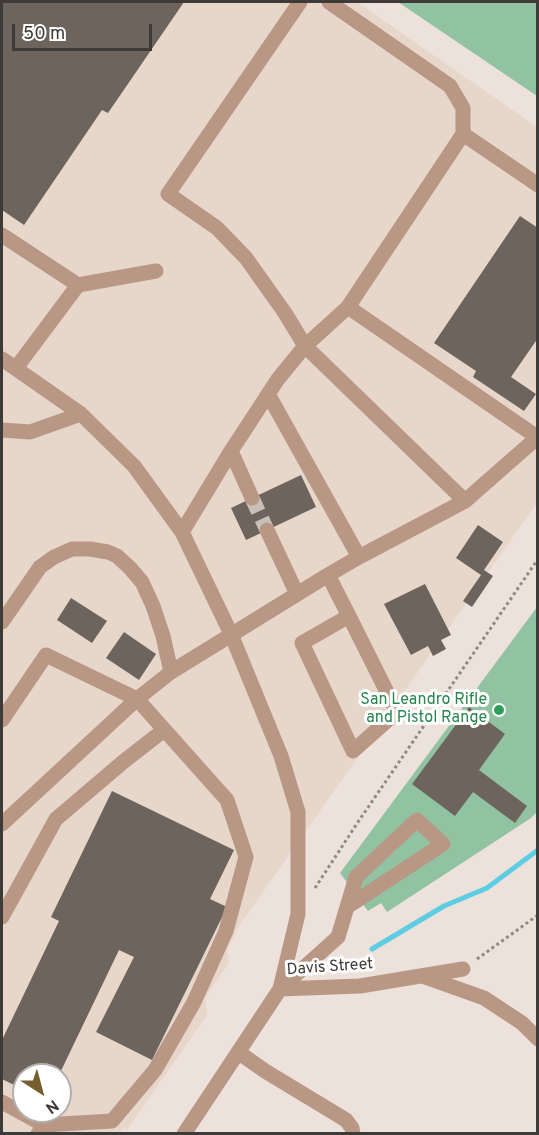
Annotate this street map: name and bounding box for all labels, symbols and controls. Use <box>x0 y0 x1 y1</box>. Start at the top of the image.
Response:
scale bar <box>15 12 154 50</box>
text: 50 m <box>23 23 65 46</box>
place label: San Leandro Rifle and Pistol Range <box>360 691 487 729</box>
marker: San Leandro Rifle and Pistol Range <box>492 703 506 717</box>
street label: Davis Street <box>286 955 374 981</box>
north arrow <box>12 1063 72 1123</box>
text: N <box>41 1094 62 1117</box>

